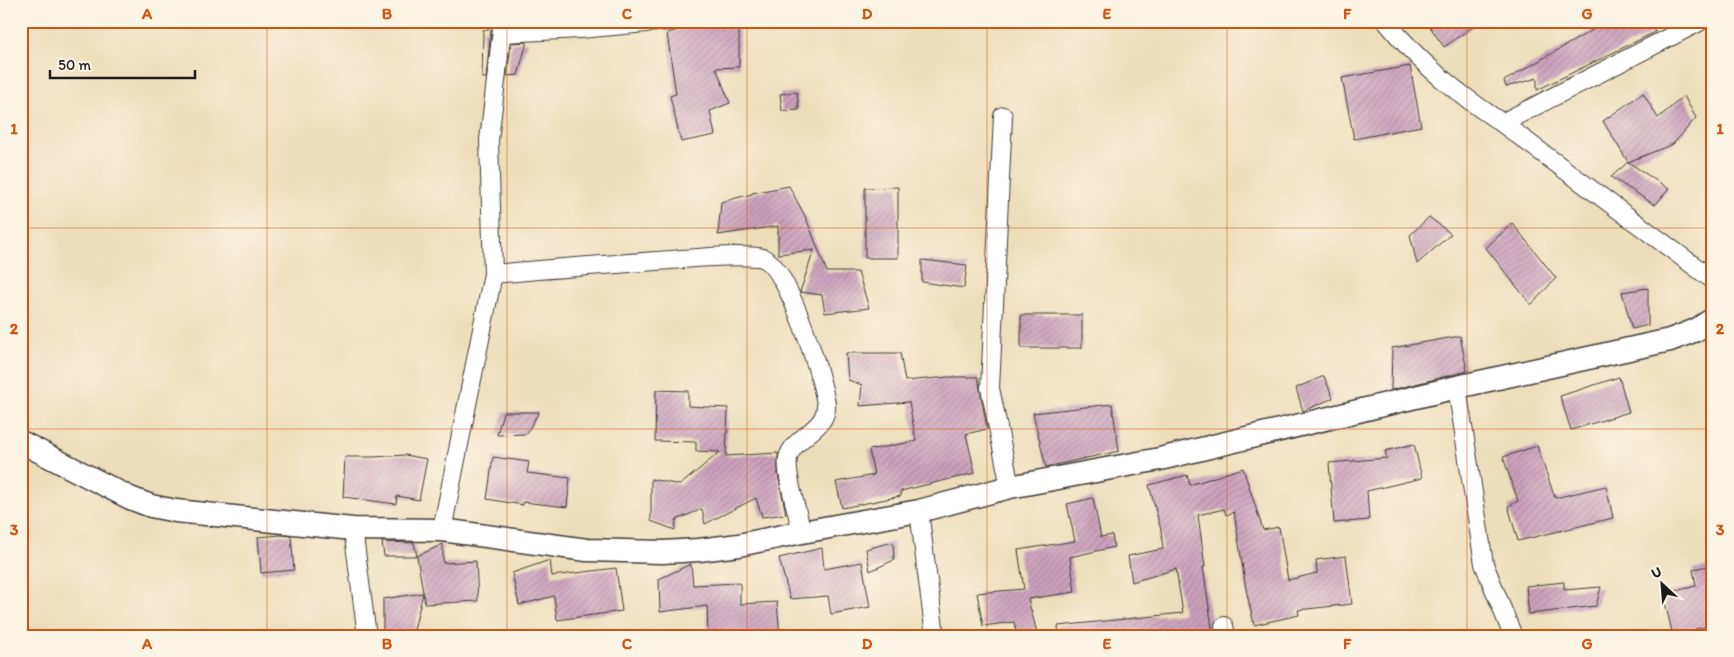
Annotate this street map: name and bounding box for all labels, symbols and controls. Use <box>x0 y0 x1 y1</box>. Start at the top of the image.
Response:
text: A <box>141 4 153 23</box>
text: B <box>382 4 393 23</box>
text: C <box>622 4 633 23</box>
text: D <box>862 4 873 23</box>
text: E <box>1103 4 1112 23</box>
text: F <box>1343 4 1352 23</box>
text: G <box>1581 4 1593 23</box>
scale bar <box>50 48 195 80</box>
text: 50 m <box>58 56 91 74</box>
text: 1 <box>10 119 18 138</box>
text: 1 <box>1716 119 1724 138</box>
text: 2 <box>10 319 19 338</box>
text: 2 <box>1716 319 1725 338</box>
text: 3 <box>10 520 19 539</box>
text: 3 <box>1716 520 1725 539</box>
north arrow <box>1636 560 1686 610</box>
text: U <box>1649 563 1664 582</box>
text: A <box>141 634 153 653</box>
text: B <box>382 634 393 653</box>
text: C <box>622 634 633 653</box>
text: D <box>862 634 873 653</box>
text: E <box>1103 634 1112 653</box>
text: F <box>1343 634 1352 653</box>
text: G <box>1581 634 1593 653</box>

